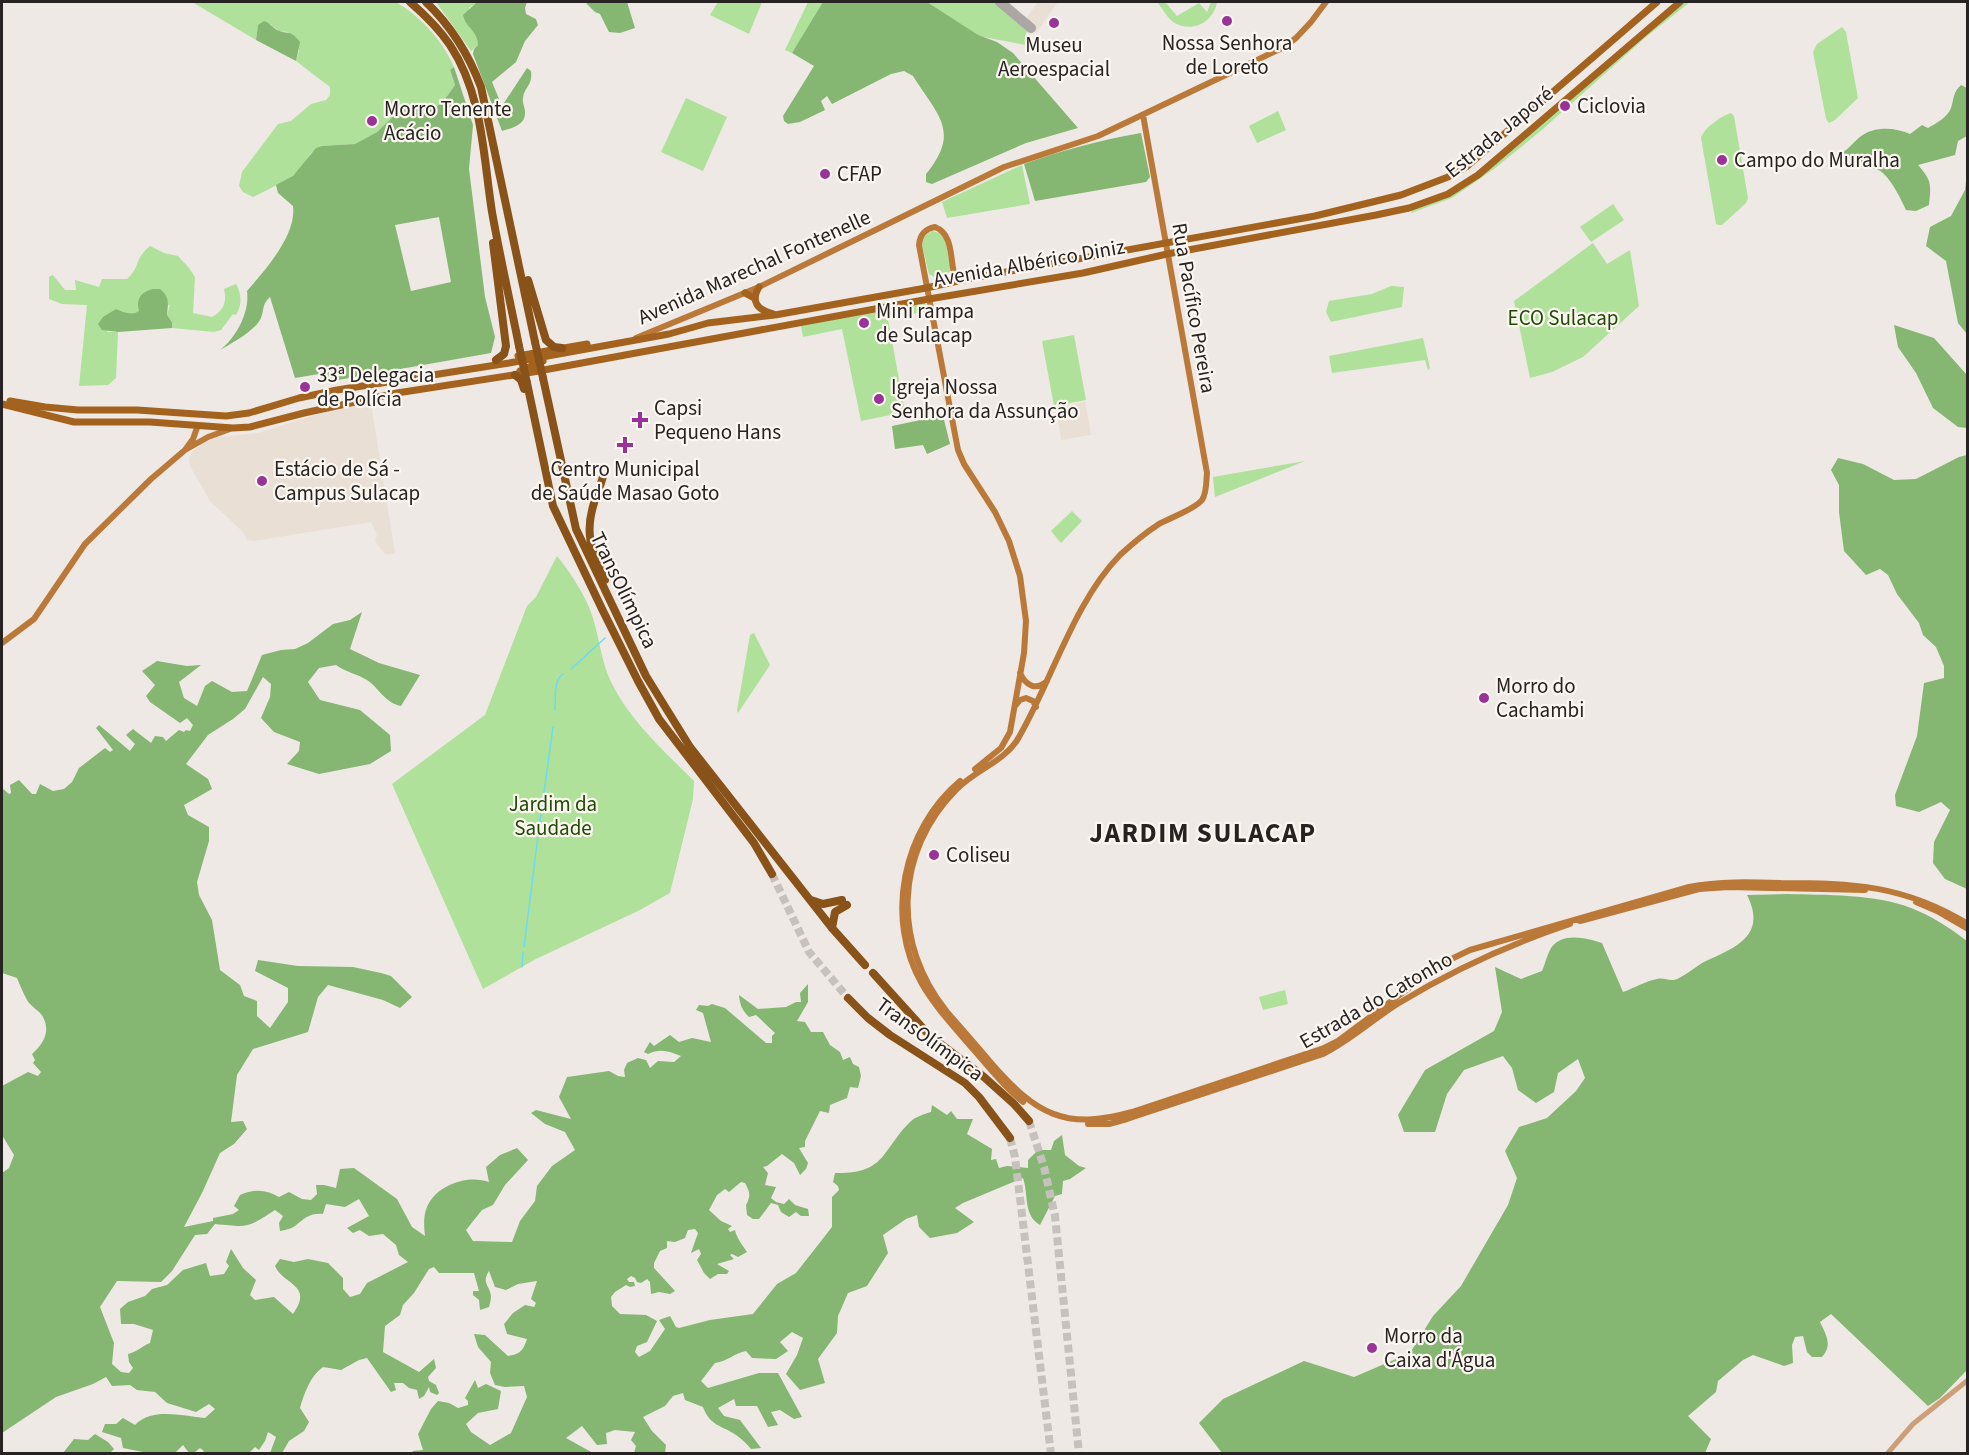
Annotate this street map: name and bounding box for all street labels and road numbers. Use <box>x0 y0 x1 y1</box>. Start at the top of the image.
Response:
street label: Estrada Japoré <box>1438 79 1560 185</box>
street label: Avenida Marechal Fontenelle <box>633 202 875 332</box>
street label: Rua Pacífico Pereira <box>1164 221 1224 395</box>
street label: Avenida Albérico Diniz <box>931 231 1127 295</box>
street label: TransOlímpica <box>583 527 665 653</box>
street label: Estrada do Catonho <box>1294 944 1458 1056</box>
street label: TransOlímpica <box>870 990 990 1088</box>

